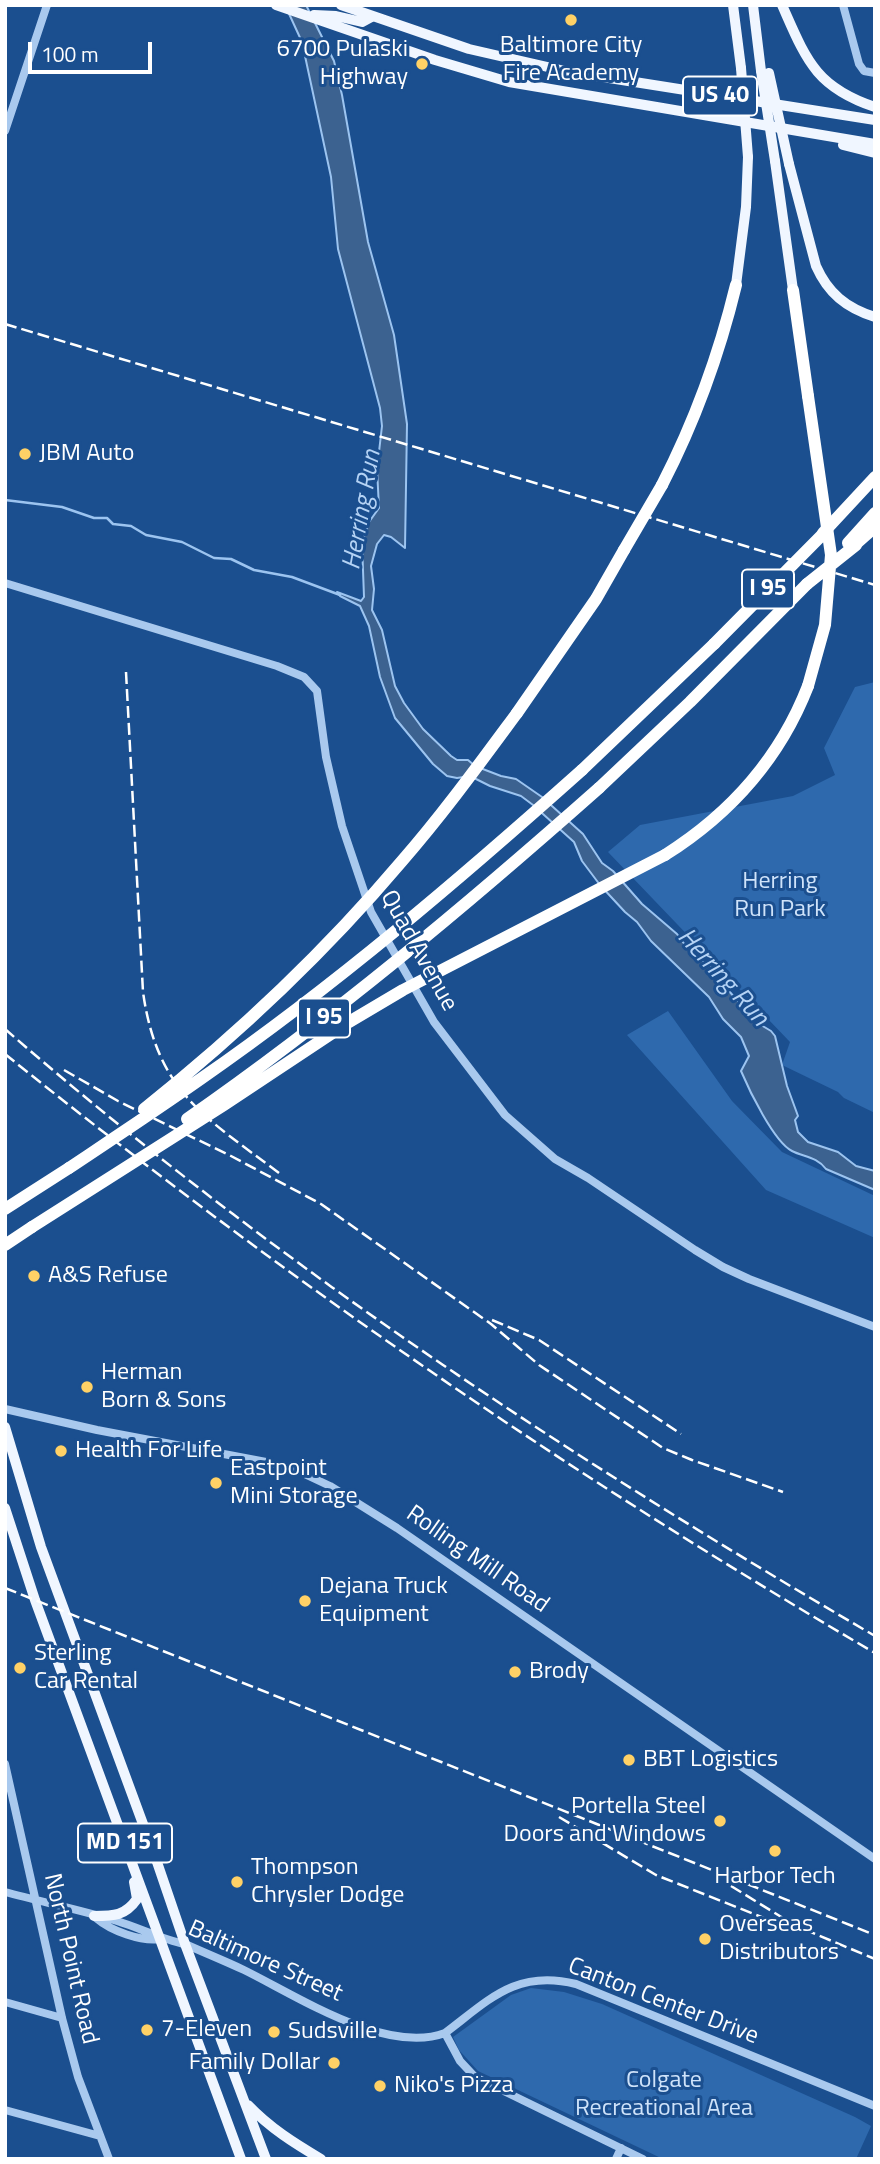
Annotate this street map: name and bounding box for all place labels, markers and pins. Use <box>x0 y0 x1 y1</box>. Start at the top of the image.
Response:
marker: Baltimore City Fire Academy <box>563 12 579 28</box>
place label: Baltimore City Fire Academy <box>500 32 642 88</box>
place label: 6700 Pulaski Highway <box>277 36 408 92</box>
marker: 6700 Pulaski Highway <box>414 56 430 72</box>
place label: JBM Auto <box>39 440 134 468</box>
marker: JBM Auto <box>17 446 33 462</box>
place label: A&S Refuse <box>48 1262 168 1290</box>
marker: A&S Refuse <box>26 1268 42 1284</box>
place label: Herman Born & Sons <box>101 1359 226 1415</box>
marker: Herman Born & Sons <box>79 1379 95 1395</box>
place label: Health For Life <box>75 1437 222 1465</box>
marker: Health For Life <box>53 1443 69 1459</box>
place label: Eastpoint Mini Storage <box>230 1455 358 1511</box>
marker: Eastpoint Mini Storage <box>208 1475 224 1491</box>
place label: Dejana Truck Equipment <box>319 1573 448 1629</box>
marker: Dejana Truck Equipment <box>297 1593 313 1609</box>
place label: Sterling Car Rental <box>34 1640 138 1696</box>
place label: Brody <box>529 1658 589 1686</box>
marker: Sterling Car Rental <box>12 1660 28 1676</box>
marker: Brody <box>507 1664 523 1680</box>
place label: BBT Logistics <box>643 1746 778 1774</box>
marker: BBT Logistics <box>621 1752 637 1768</box>
place label: Portella Steel Doors and Windows <box>504 1793 706 1849</box>
marker: Portella Steel Doors and Windows <box>712 1813 728 1829</box>
marker: Harbor Tech <box>767 1843 783 1859</box>
place label: Thompson Chrysler Dodge <box>251 1854 404 1910</box>
place label: Harbor Tech <box>714 1863 836 1891</box>
marker: Thompson Chrysler Dodge <box>229 1874 245 1890</box>
place label: Overseas Distributors <box>719 1911 839 1967</box>
marker: Overseas Distributors <box>697 1931 713 1947</box>
place label: 7-Eleven <box>161 2016 252 2044</box>
place label: Sudsville <box>288 2018 377 2046</box>
marker: 7-Eleven <box>139 2022 155 2038</box>
marker: Sudsville <box>266 2024 282 2040</box>
place label: Family Dollar <box>189 2049 320 2077</box>
marker: Family Dollar <box>326 2055 342 2071</box>
place label: Niko's Pizza <box>394 2072 514 2100</box>
marker: Niko's Pizza <box>372 2078 388 2094</box>

